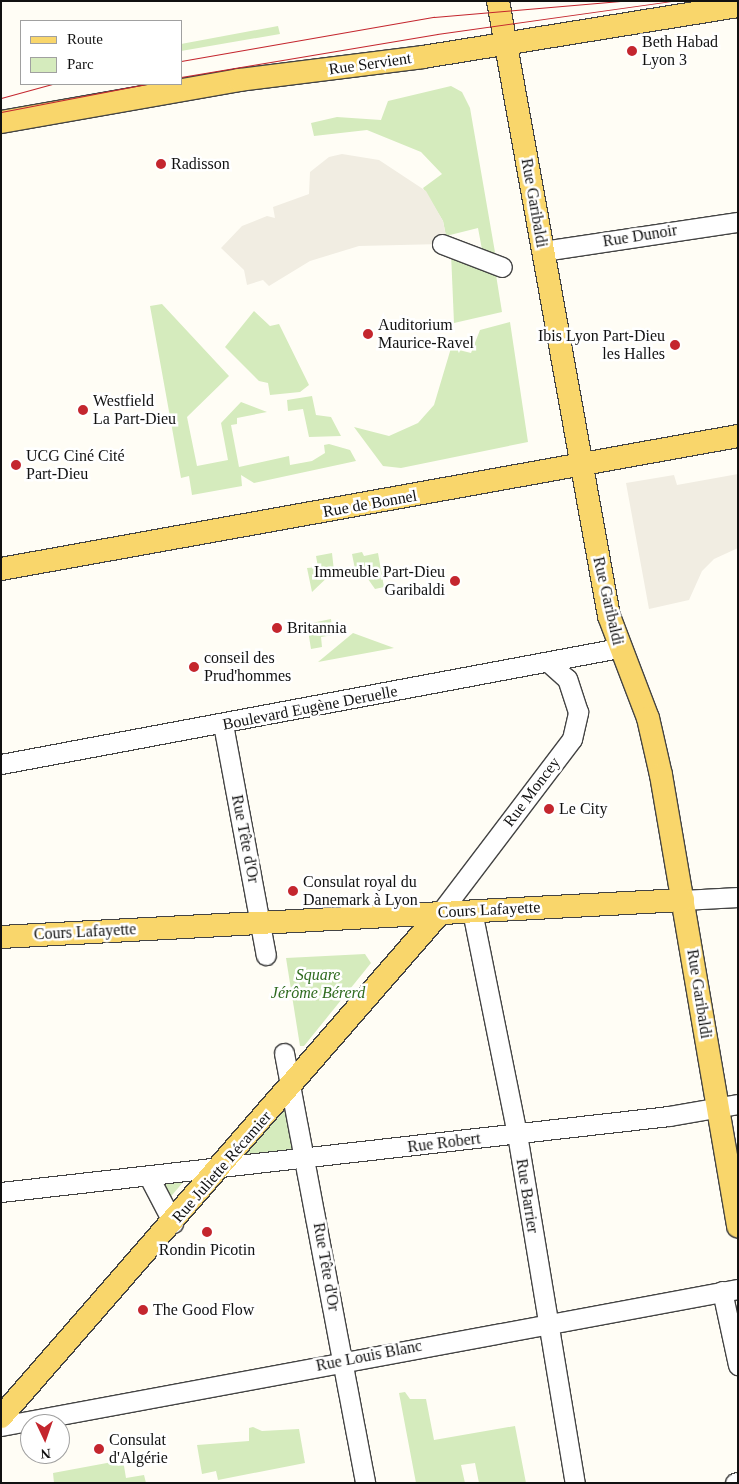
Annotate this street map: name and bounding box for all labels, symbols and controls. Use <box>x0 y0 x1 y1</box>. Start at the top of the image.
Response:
legend <box>20 20 182 85</box>
text: Route <box>67 31 103 47</box>
place label: Beth Habad Lyon 3 <box>642 32 718 70</box>
marker: Beth Habad Lyon 3 <box>626 45 638 57</box>
street label: Rue Servient <box>328 49 412 79</box>
text: Parc <box>67 56 94 72</box>
place label: Radisson <box>171 154 230 174</box>
street label: Rue Garibaldi <box>517 157 551 249</box>
marker: Radisson <box>155 158 167 170</box>
street label: Rue Dunoir <box>601 221 679 251</box>
place label: Auditorium Maurice-Ravel <box>378 315 474 353</box>
place label: Ibis Lyon Part-Dieu les Halles <box>538 326 665 364</box>
marker: Auditorium Maurice-Ravel <box>362 328 374 340</box>
marker: Ibis Lyon Part-Dieu les Halles <box>669 339 681 351</box>
place label: Westfield La Part-Dieu <box>93 391 176 429</box>
marker: Westfield La Part-Dieu <box>77 404 89 416</box>
place label: UCG Ciné Cité Part-Dieu <box>26 446 125 484</box>
marker: UCG Ciné Cité Part-Dieu <box>10 459 22 471</box>
street label: Rue de Bonnel <box>322 486 418 522</box>
street label: Rue Garibaldi <box>589 555 627 647</box>
place label: Immeuble Part-Dieu Garibaldi <box>314 562 445 600</box>
marker: Immeuble Part-Dieu Garibaldi <box>449 575 461 587</box>
place label: Britannia <box>287 618 347 638</box>
marker: Britannia <box>271 622 283 634</box>
place label: conseil des Prud'hommes <box>204 648 291 686</box>
marker: conseil des Prud'hommes <box>188 661 200 673</box>
street label: Boulevard Eugène Deruelle <box>221 682 399 734</box>
street label: Rue Moncey <box>500 753 564 831</box>
street label: Rue Tête d'Or <box>227 793 263 885</box>
place label: Le City <box>559 799 607 819</box>
marker: Le City <box>543 803 555 815</box>
place label: Consulat royal du Danemark à Lyon <box>303 872 418 910</box>
marker: Consulat royal du Danemark à Lyon <box>287 885 299 897</box>
street label: Cours Lafayette <box>437 898 541 922</box>
street label: Cours Lafayette <box>33 920 137 944</box>
street label: Rue Garibaldi <box>682 948 716 1040</box>
park label: Square Jérôme Bérerd <box>271 965 365 1003</box>
street label: Rue Juliette Récamier <box>168 1107 276 1227</box>
street label: Rue Robert <box>406 1129 482 1157</box>
street label: Rue Barrier <box>512 1157 542 1235</box>
street label: Rue Tête d'Or <box>309 1221 343 1313</box>
marker: Rondin Picotin <box>201 1226 213 1238</box>
place label: Rondin Picotin <box>159 1240 255 1260</box>
place label: The Good Flow <box>153 1300 254 1320</box>
marker: The Good Flow <box>137 1304 149 1316</box>
street label: Rue Louis Blanc <box>314 1336 424 1376</box>
north arrow <box>20 1414 70 1464</box>
place label: Consulat d'Algérie <box>109 1430 168 1468</box>
marker: Consulat d'Algérie <box>93 1443 105 1455</box>
text: N <box>40 1446 51 1461</box>

